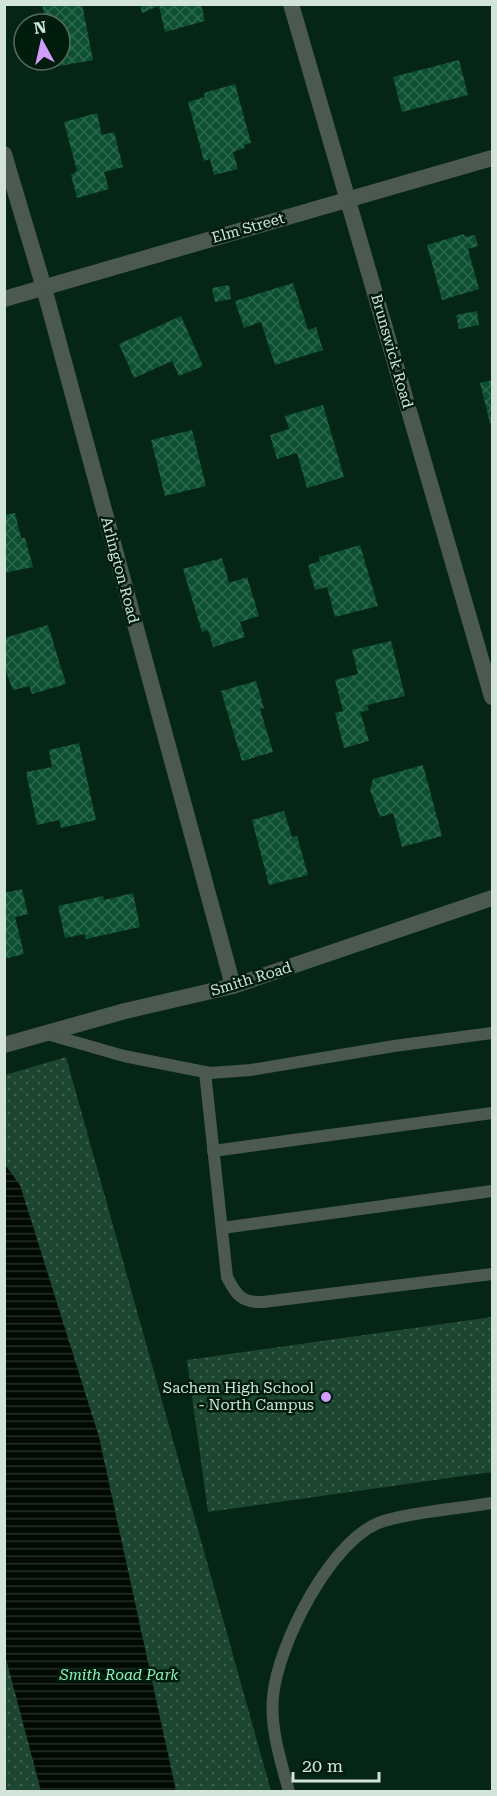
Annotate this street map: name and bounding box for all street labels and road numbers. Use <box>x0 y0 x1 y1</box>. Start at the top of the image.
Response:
street label: Elm Street <box>210 209 287 247</box>
street label: Brunswick Road <box>367 292 417 411</box>
street label: Arlington Road <box>97 515 143 626</box>
street label: Smith Road <box>208 958 294 1000</box>

